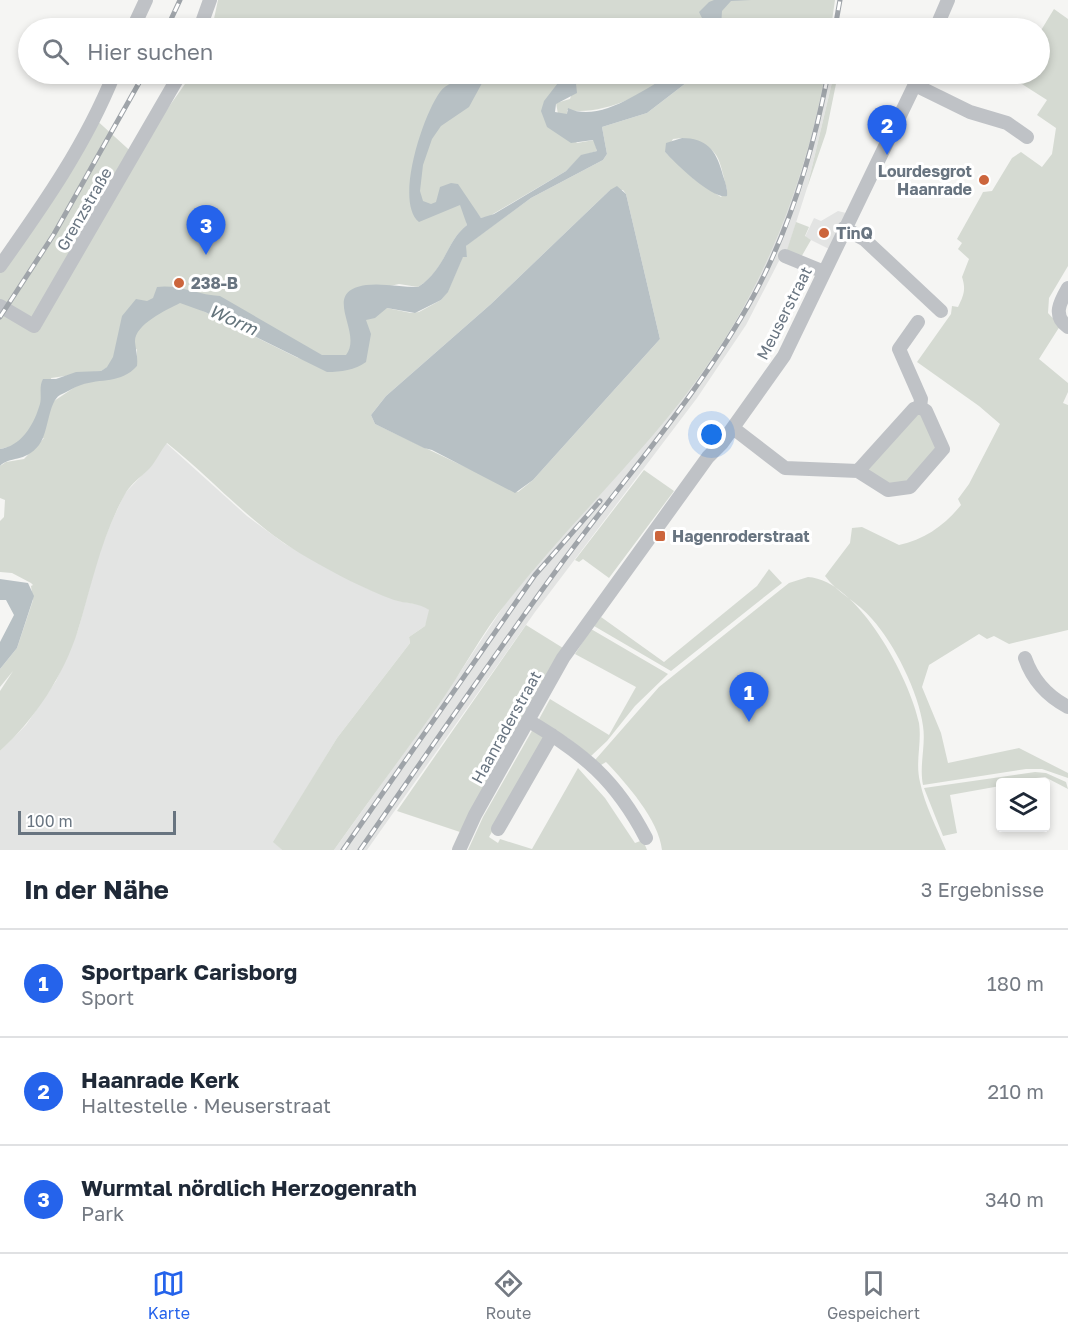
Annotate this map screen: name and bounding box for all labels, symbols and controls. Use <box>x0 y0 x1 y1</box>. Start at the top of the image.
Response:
search box <box>18 18 1050 84</box>
icon: search <box>39 35 72 68</box>
text: Hier suchen <box>87 38 213 65</box>
pin: 2 <box>868 106 906 155</box>
place label: Lourdesgrot Haanrade <box>878 161 972 199</box>
street label: Grenzstraße <box>52 164 116 254</box>
marker: Lourdesgrot Haanrade <box>977 173 991 187</box>
pin: 3 <box>186 206 226 255</box>
place label: TinQ <box>836 223 873 243</box>
marker: TinQ <box>817 226 831 240</box>
street label: Meuserstraat <box>752 263 816 363</box>
place label: 238-B <box>191 273 238 293</box>
marker: 238-B <box>172 276 186 290</box>
water label: Worm <box>206 299 262 340</box>
your location <box>697 420 726 449</box>
place label: Hagenroderstraat <box>672 526 810 546</box>
marker: Hagenroderstraat <box>653 529 667 543</box>
street label: Haanraderstraat <box>467 667 545 787</box>
pin: 1 <box>730 672 768 722</box>
map controls <box>996 778 1050 832</box>
button: layers <box>996 778 1050 832</box>
scale bar <box>18 808 176 836</box>
text: 100 m <box>27 811 73 831</box>
text: In der Nähe <box>24 874 169 905</box>
text: 3 Ergebnisse <box>921 877 1044 901</box>
text: Sportpark Carisborg <box>81 958 297 985</box>
text: 1 <box>38 971 49 995</box>
text: 180 m <box>987 971 1044 995</box>
text: Sport <box>81 985 134 1009</box>
text: Haanrade Kerk <box>81 1066 239 1093</box>
text: 2 <box>37 1079 50 1103</box>
text: 210 m <box>988 1079 1044 1103</box>
text: Haltestelle · Meuserstraat <box>81 1093 331 1117</box>
text: Wurmtal nördlich Herzogenrath <box>81 1174 417 1201</box>
text: 3 <box>37 1187 50 1211</box>
text: 340 m <box>985 1187 1044 1211</box>
text: Park <box>81 1201 124 1225</box>
tab: Karte <box>148 1267 190 1323</box>
tab: Route <box>486 1267 531 1323</box>
tab: Gespeichert <box>827 1267 920 1323</box>

